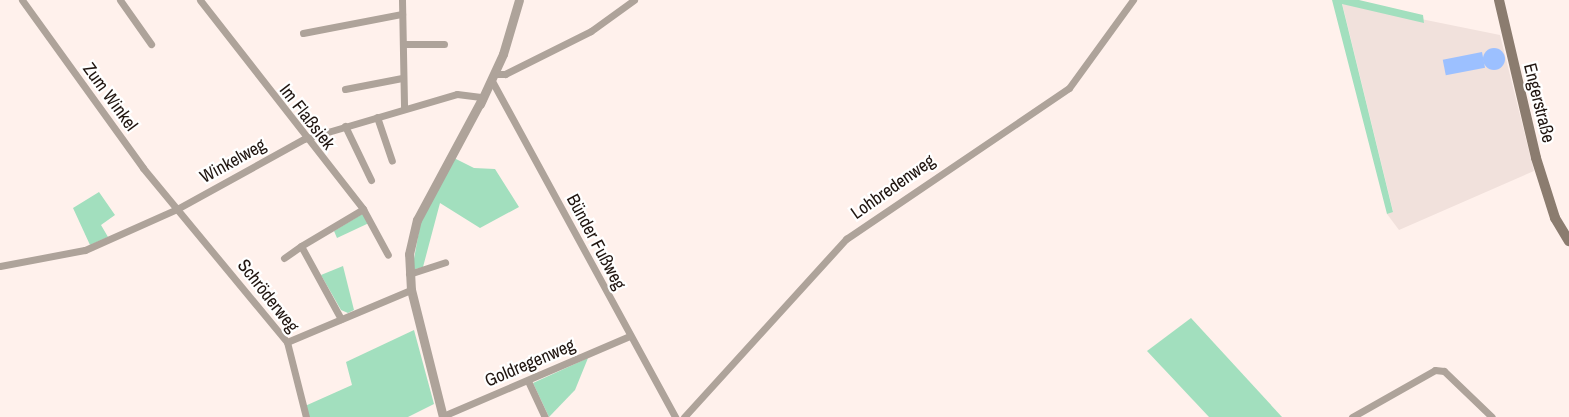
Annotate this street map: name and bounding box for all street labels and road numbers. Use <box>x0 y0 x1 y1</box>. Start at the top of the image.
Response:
street label: Zum Winkel <box>78 59 142 135</box>
street label: Engerstraße <box>1519 61 1559 145</box>
street label: Im Flaßsiek <box>275 80 339 154</box>
street label: Winkelweg <box>196 134 270 188</box>
street label: Lohbredenweg <box>847 150 939 224</box>
street label: Bünder Fußweg <box>562 191 630 293</box>
street label: Schröderweg <box>233 255 303 337</box>
street label: Goldregenweg <box>482 334 578 392</box>

